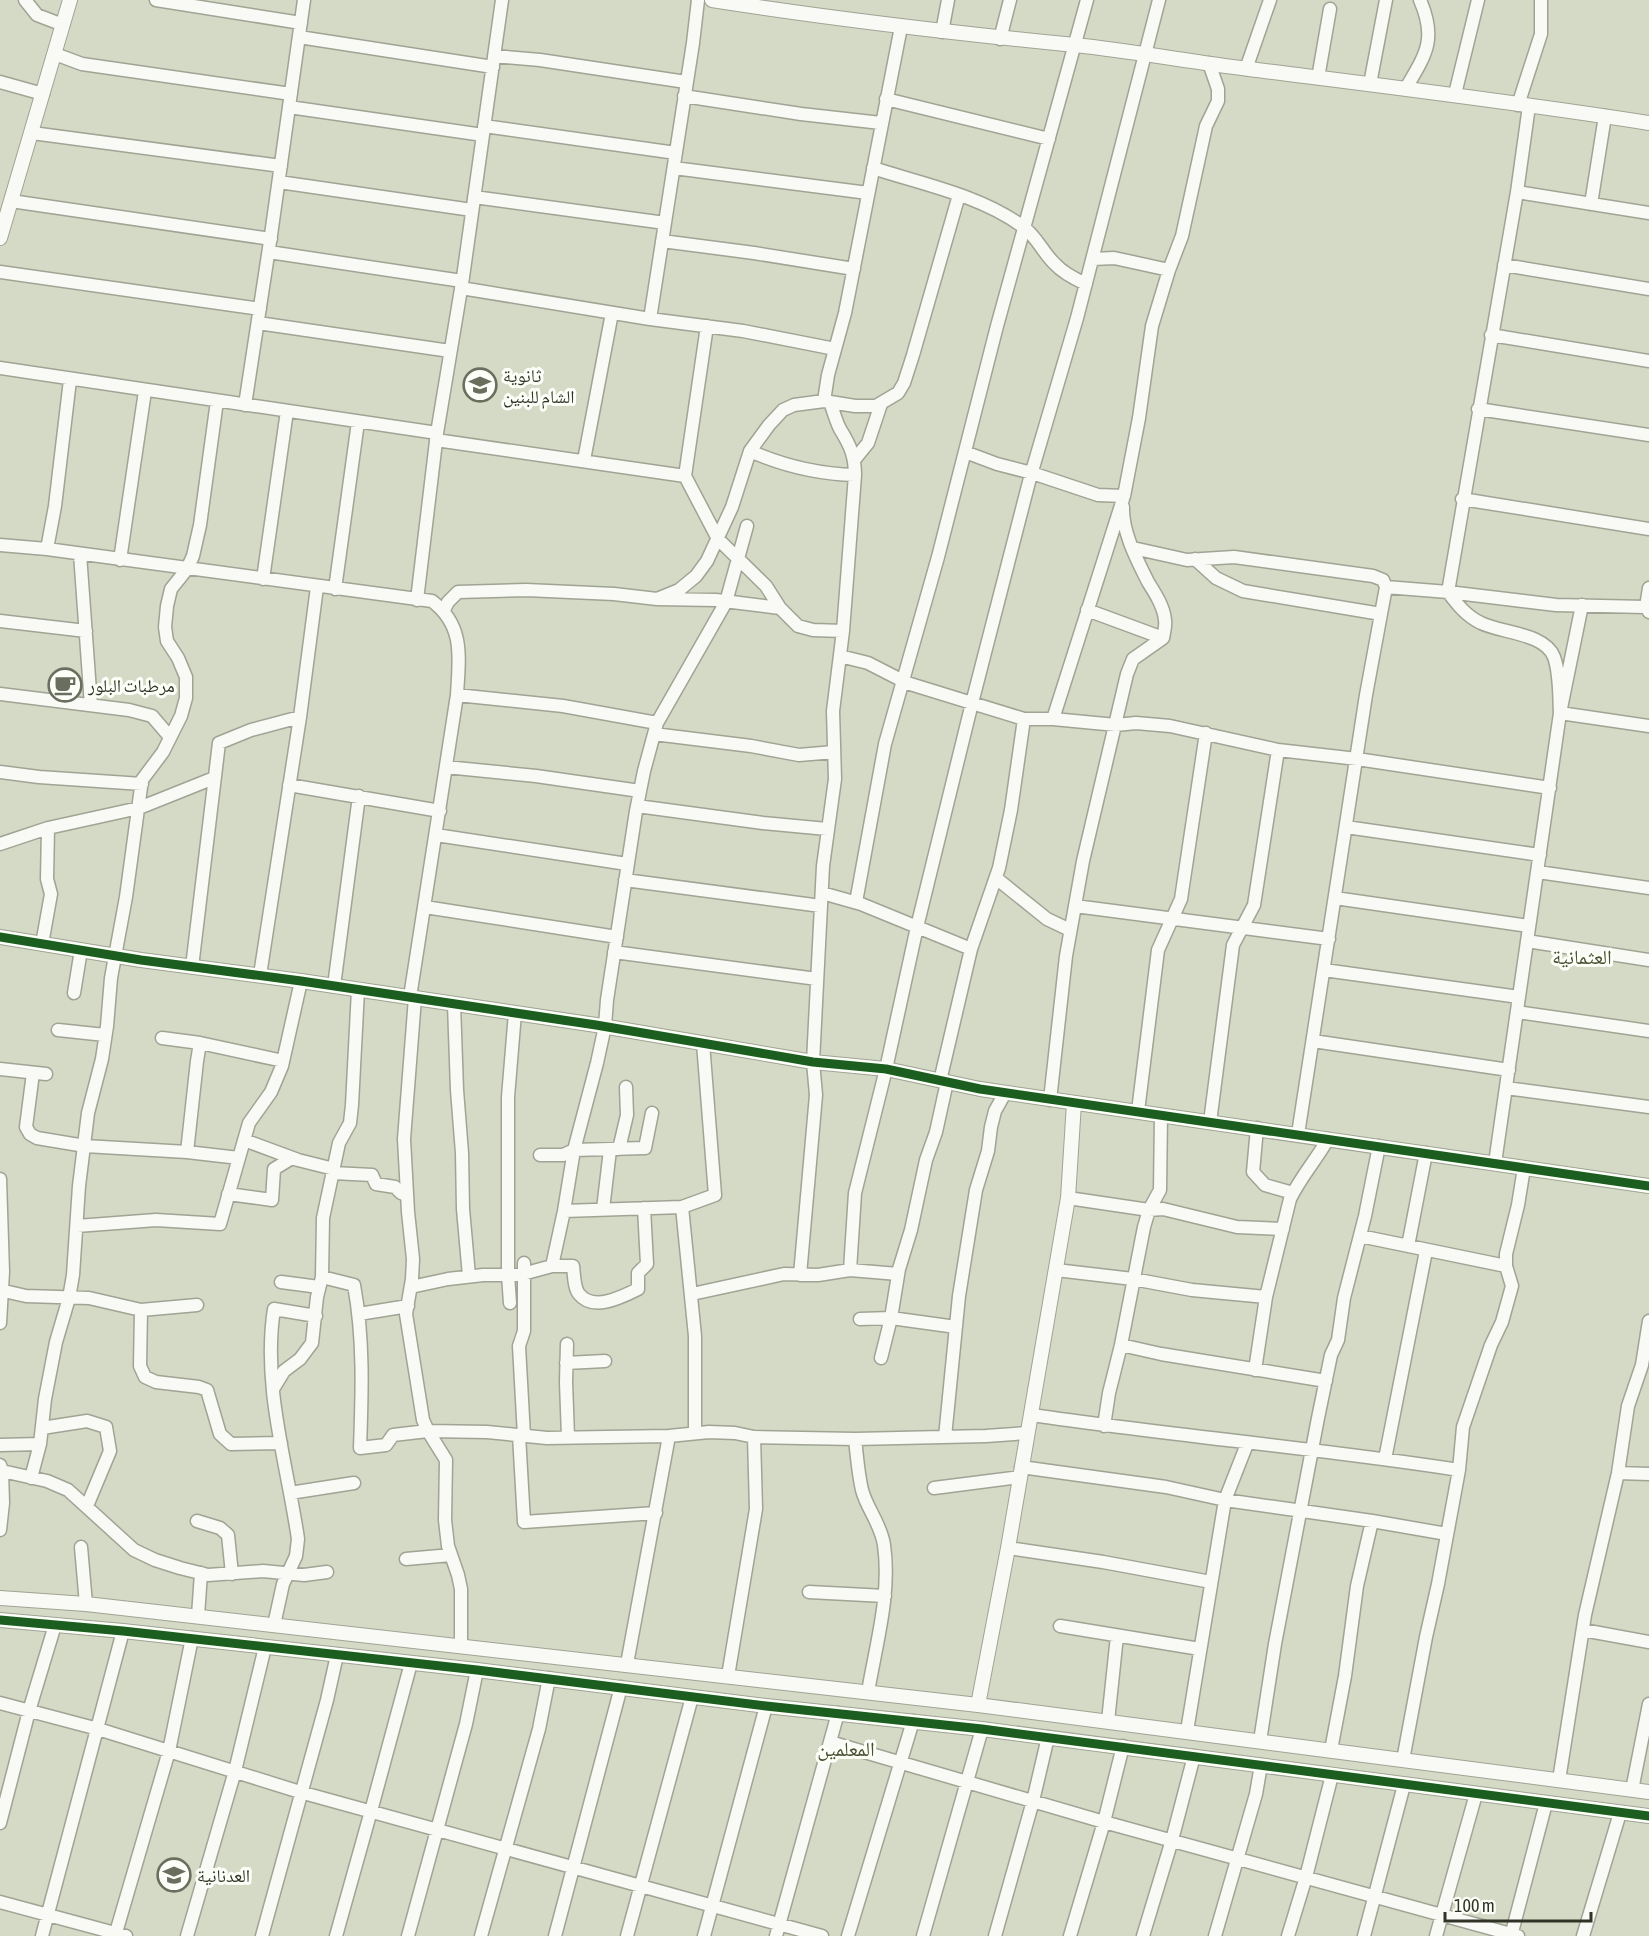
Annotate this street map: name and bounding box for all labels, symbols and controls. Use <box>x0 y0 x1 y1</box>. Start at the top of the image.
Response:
place label: ثانوية الشام للبنين <box>503 365 575 409</box>
school or university icon: ثانوية الشام للبنين <box>462 367 498 403</box>
cafe icon: مرطبات البلور <box>47 667 83 703</box>
place label: مرطبات البلور <box>87 675 175 696</box>
district label: العثمانية <box>1552 945 1612 968</box>
district label: المعلمين <box>817 1737 875 1761</box>
school or university icon: العدنانية <box>156 1857 192 1893</box>
place label: العدنانية <box>197 1865 250 1886</box>
scale bar <box>1445 1885 1590 1923</box>
text: 100 m <box>1454 1895 1495 1916</box>

